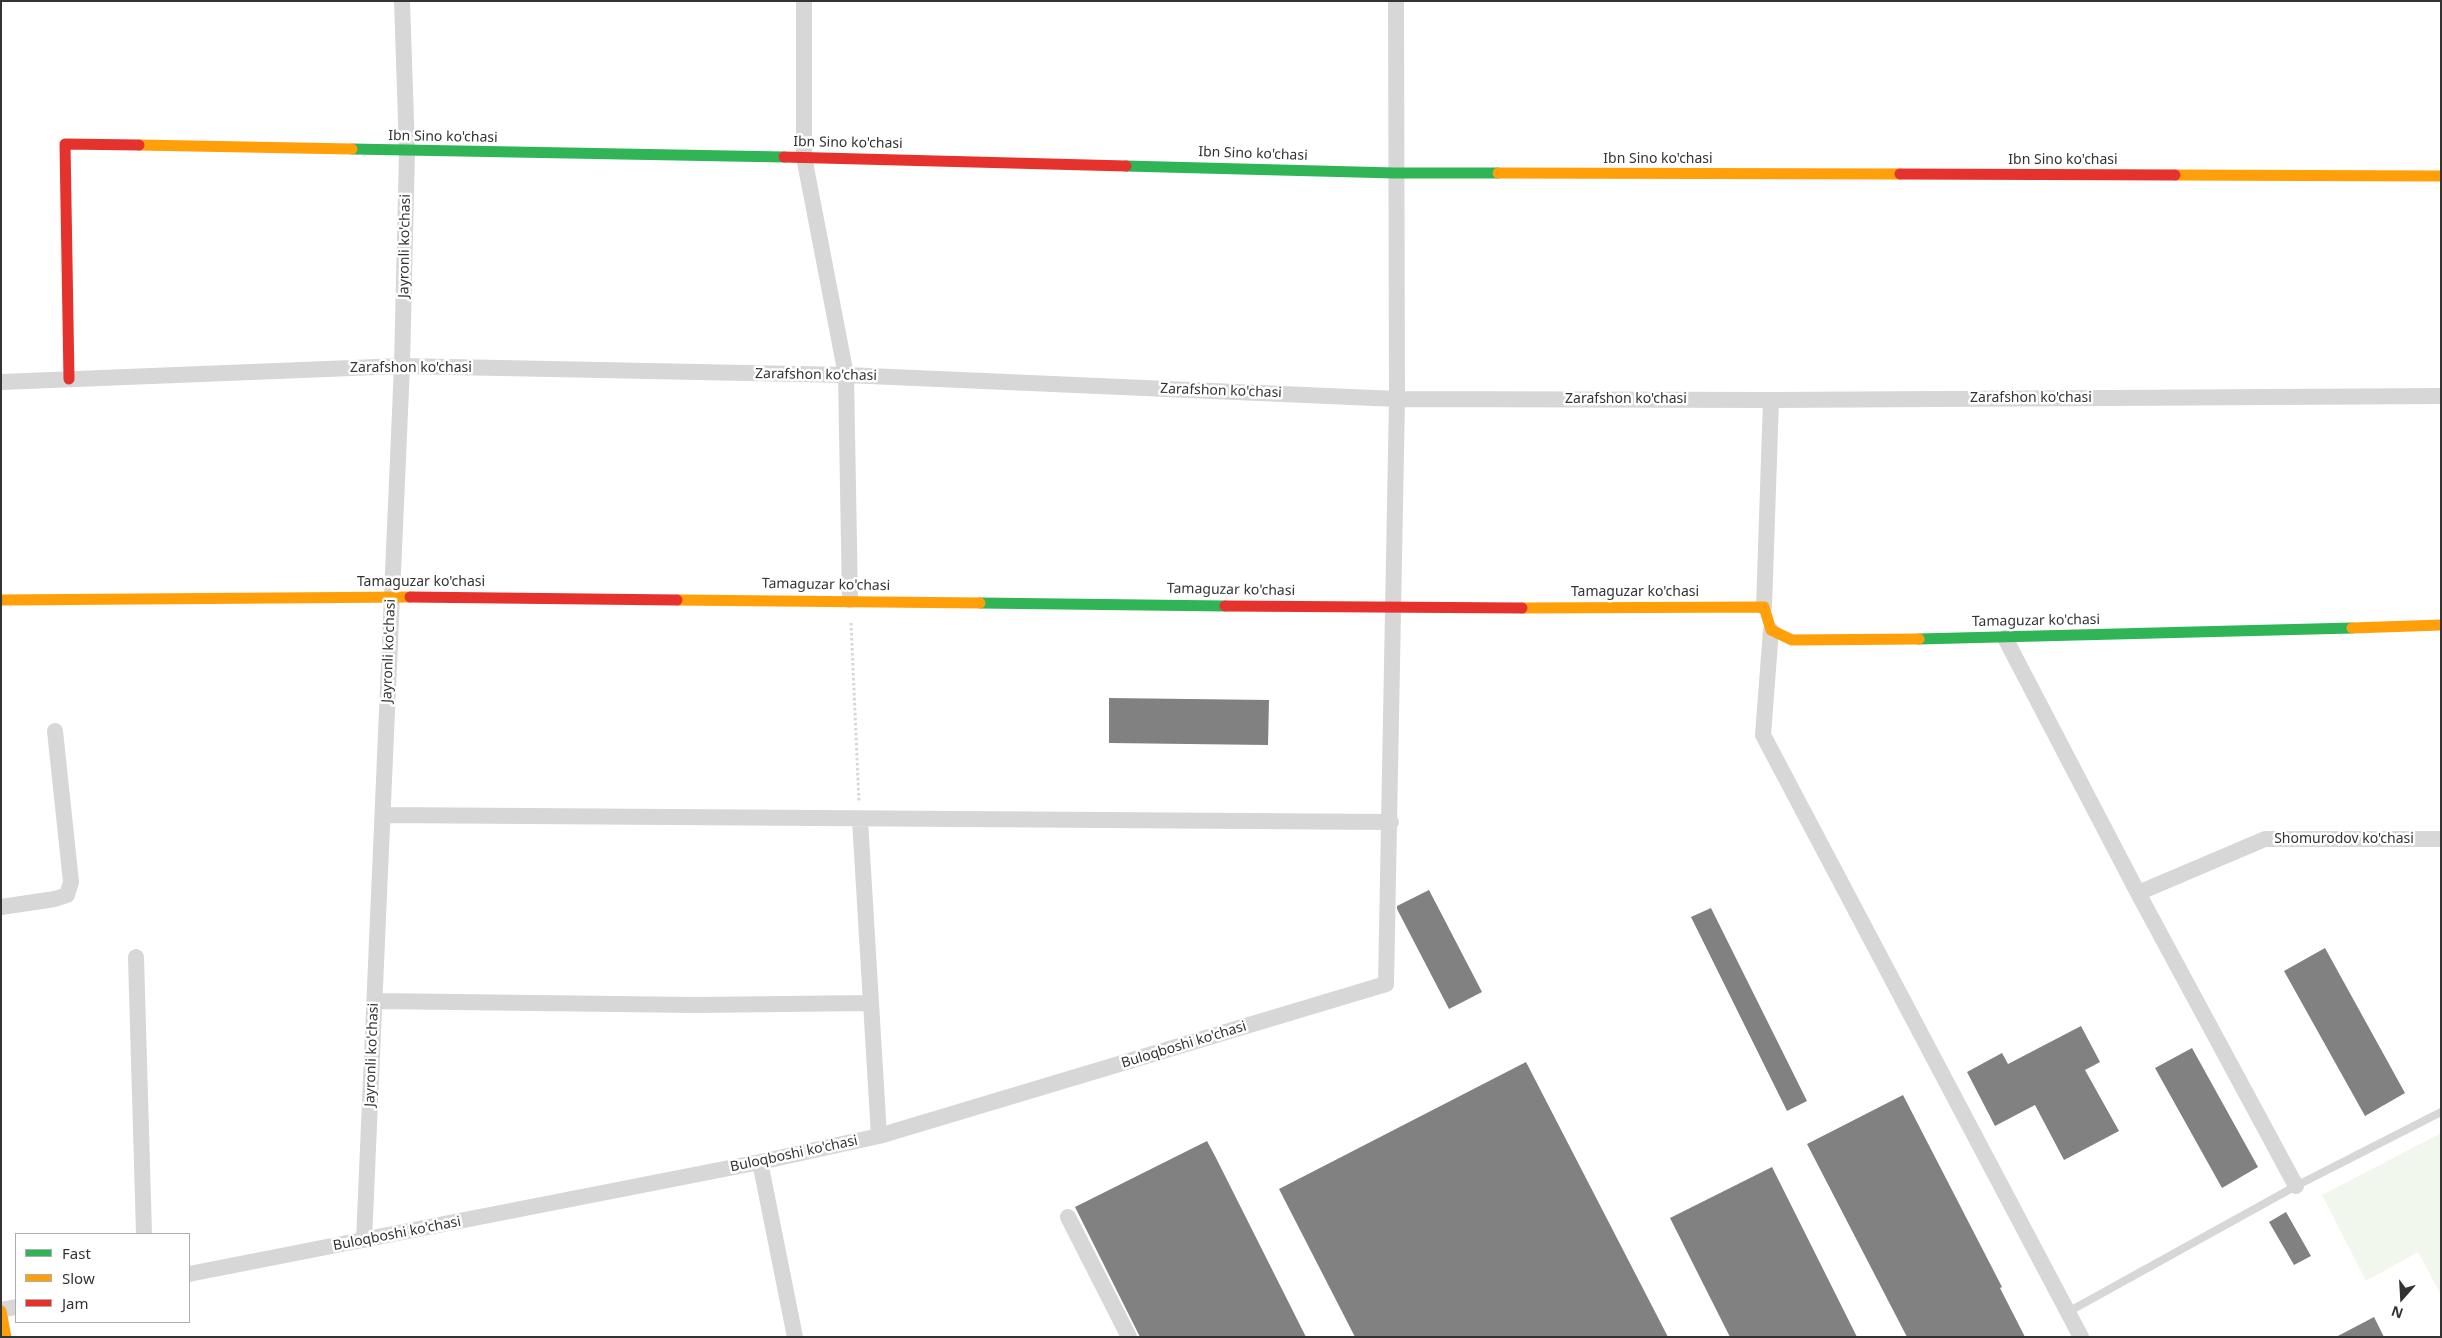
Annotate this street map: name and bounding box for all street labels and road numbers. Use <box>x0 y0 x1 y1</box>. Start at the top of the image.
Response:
street label: Ibn Sino ko'chasi <box>388 128 498 146</box>
street label: Ibn Sino ko'chasi <box>793 134 903 152</box>
street label: Ibn Sino ko'chasi <box>1198 144 1308 164</box>
street label: Ibn Sino ko'chasi <box>1603 151 1713 167</box>
street label: Ibn Sino ko'chasi <box>2008 152 2118 168</box>
street label: Jayronli ko'chasi <box>396 194 414 298</box>
street label: Zarafshon ko'chasi <box>350 360 472 376</box>
street label: Zarafshon ko'chasi <box>755 366 877 384</box>
street label: Zarafshon ko'chasi <box>1160 380 1282 402</box>
street label: Zarafshon ko'chasi <box>1970 390 2092 406</box>
street label: Zarafshon ko'chasi <box>1565 391 1687 407</box>
street label: Tamaguzar ko'chasi <box>357 574 485 590</box>
street label: Tamaguzar ko'chasi <box>762 575 890 595</box>
street label: Tamaguzar ko'chasi <box>1167 580 1295 600</box>
street label: Tamaguzar ko'chasi <box>1571 584 1699 600</box>
street label: Jayronli ko'chasi <box>379 599 399 703</box>
street label: Tamaguzar ko'chasi <box>1972 611 2100 631</box>
street label: Shomurodov ko'chasi <box>2274 831 2414 847</box>
street label: Jayronli ko'chasi <box>362 1003 382 1107</box>
street label: Buloqboshi ko'chasi <box>1119 1018 1249 1072</box>
street label: Buloqboshi ko'chasi <box>729 1132 859 1176</box>
street label: Buloqboshi ko'chasi <box>332 1213 462 1255</box>

